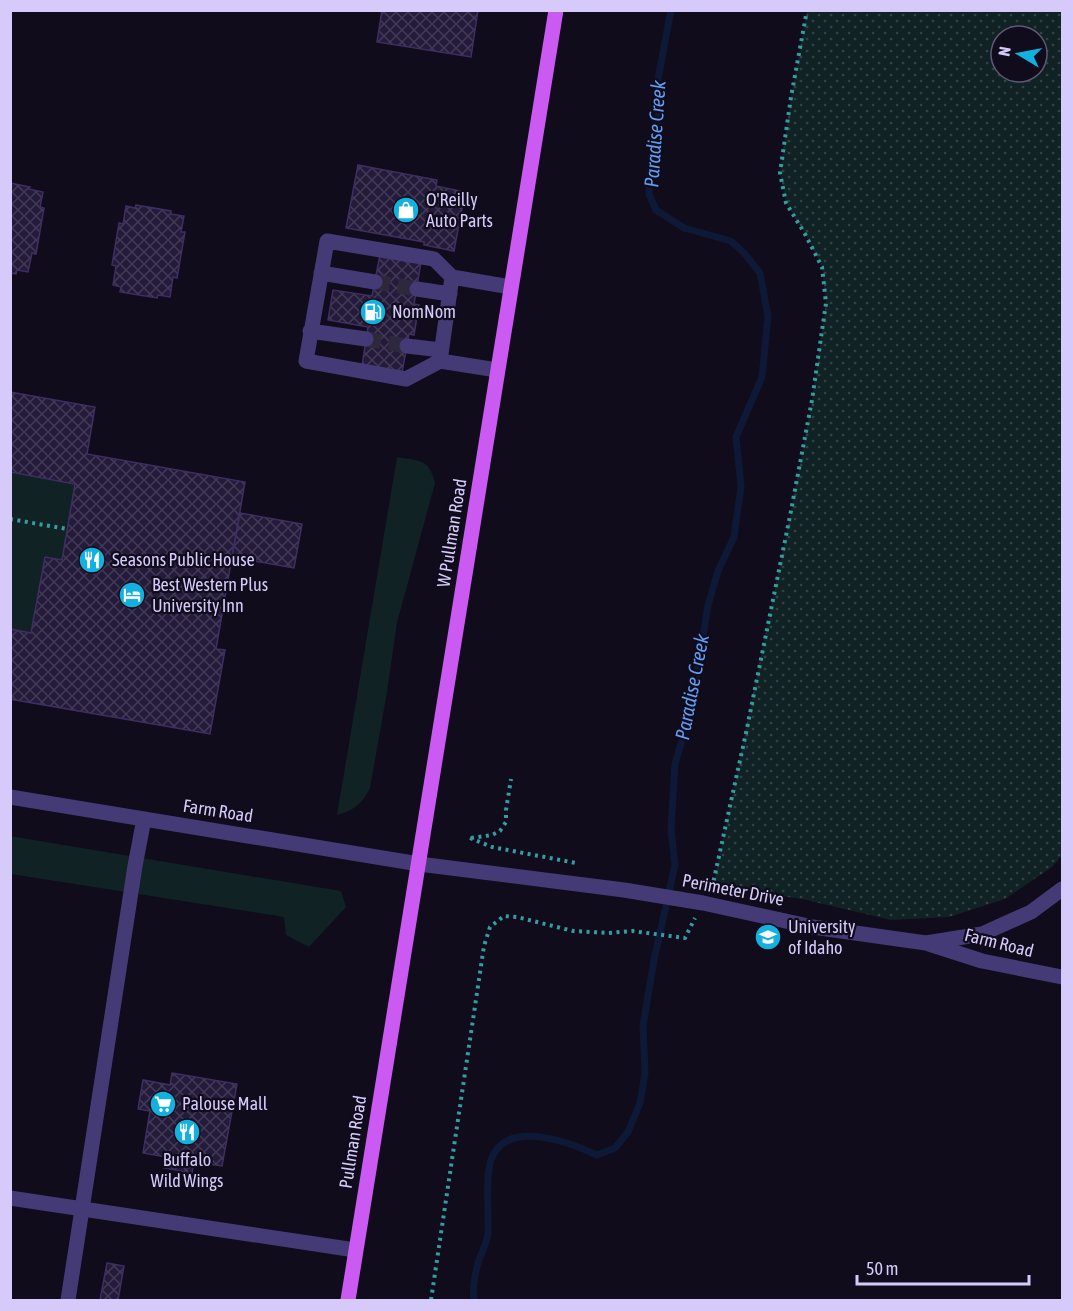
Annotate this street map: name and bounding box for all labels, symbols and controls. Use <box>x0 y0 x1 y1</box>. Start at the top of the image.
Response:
north arrow <box>989 24 1049 84</box>
text: N <box>995 45 1014 58</box>
water label: Paradise Creek <box>639 79 670 188</box>
place label: O'Reilly Auto Parts <box>426 189 493 231</box>
shop icon: O'Reilly Auto Parts <box>391 195 421 225</box>
fuel station icon: NomNom <box>358 297 388 327</box>
place label: NomNom <box>392 301 456 322</box>
street label: W Pullman Road <box>433 477 470 589</box>
restaurant icon: Seasons Public House <box>77 545 107 575</box>
place label: Seasons Public House <box>112 549 255 570</box>
place label: Best Western Plus University Inn <box>152 574 268 616</box>
hotel icon: Best Western Plus University Inn <box>117 580 147 610</box>
water label: Paradise Creek <box>670 632 713 742</box>
street label: Farm Road <box>182 795 254 826</box>
street label: Perimeter Drive <box>680 869 786 910</box>
place label: University of Idaho <box>788 916 855 958</box>
school or university icon: University of Idaho <box>753 922 783 952</box>
street label: Farm Road <box>962 924 1036 961</box>
supermarket icon: Palouse Mall <box>148 1089 178 1119</box>
place label: Palouse Mall <box>182 1093 268 1114</box>
street label: Pullman Road <box>335 1094 370 1190</box>
restaurant icon: Buffalo Wild Wings <box>172 1117 202 1147</box>
place label: Buffalo Wild Wings <box>151 1149 223 1191</box>
scale bar <box>857 1248 1030 1286</box>
text: 50 m <box>866 1258 898 1279</box>

